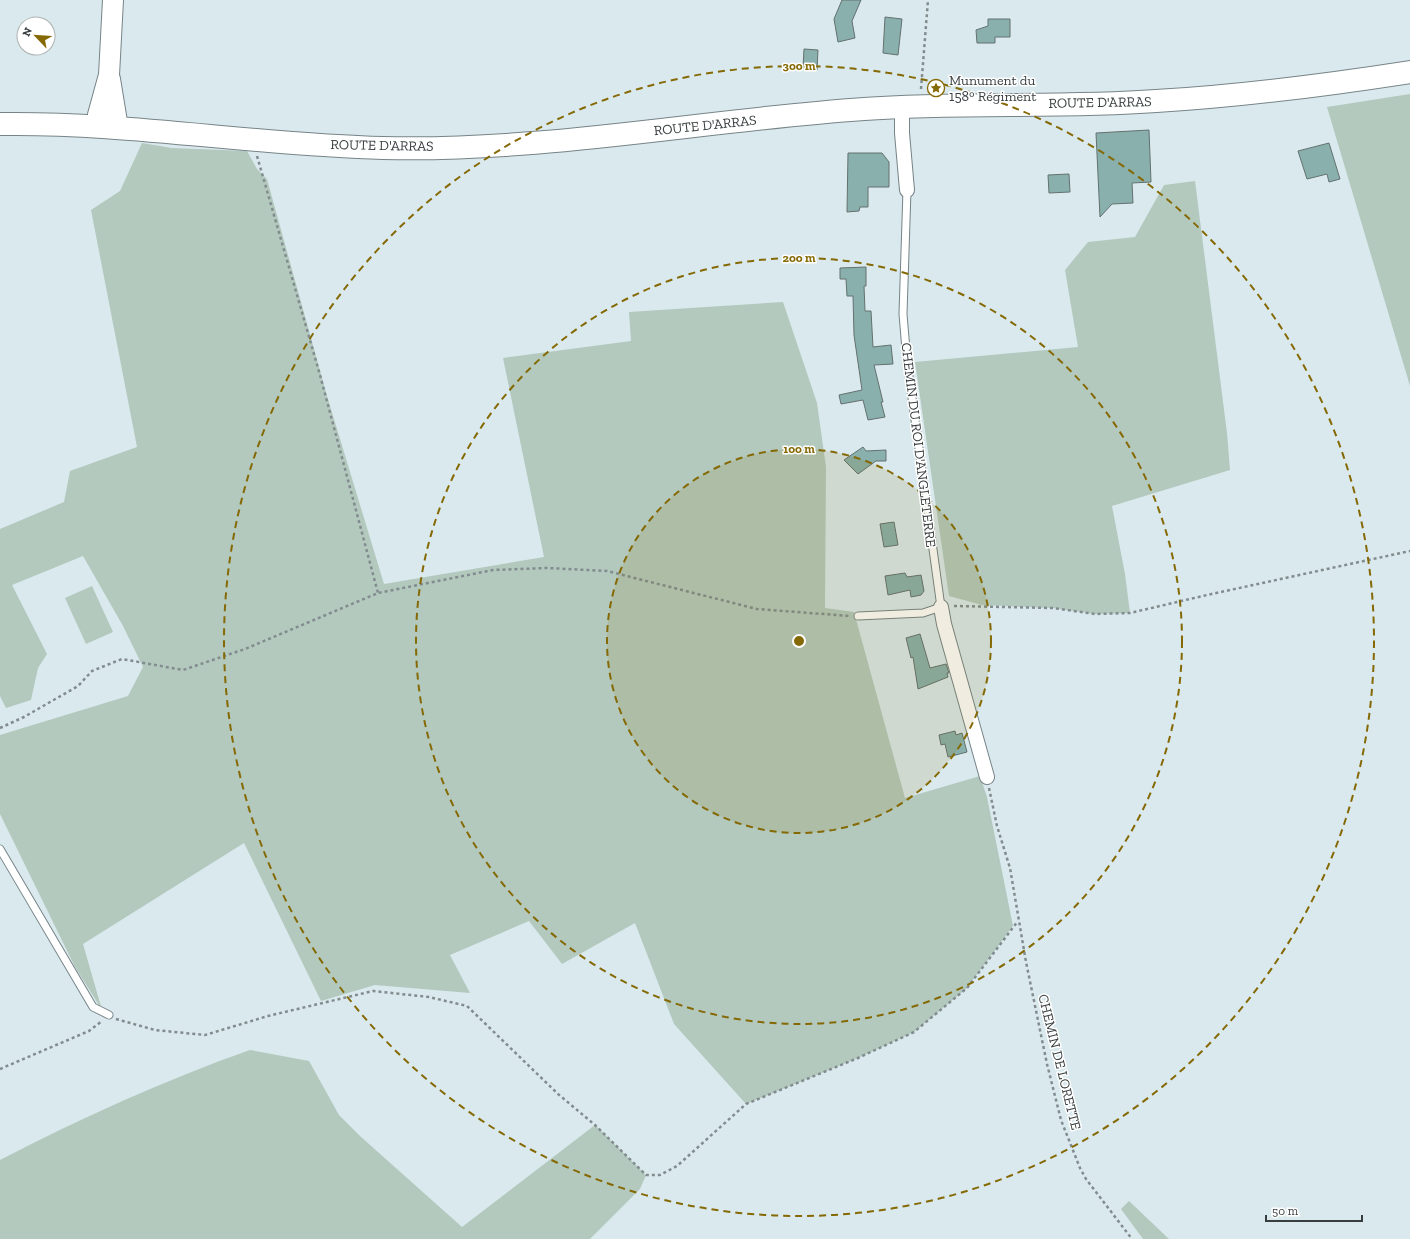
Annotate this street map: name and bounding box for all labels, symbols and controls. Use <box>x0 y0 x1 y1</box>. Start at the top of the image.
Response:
north arrow <box>16 16 56 56</box>
text: N <box>20 25 35 39</box>
text: 300 m <box>783 59 816 73</box>
place label: Munument du 158° Régiment <box>949 72 1037 105</box>
place icon: Munument du 158° Régiment <box>926 78 946 98</box>
street label: ROUTE D'ARRAS <box>1048 93 1152 112</box>
street label: ROUTE D'ARRAS <box>653 112 757 139</box>
street label: ROUTE D'ARRAS <box>330 136 434 155</box>
text: 200 m <box>782 251 816 265</box>
street label: CHEMIN DU ROI D'ANGLETERRE <box>897 342 940 548</box>
text: 100 m <box>783 442 815 456</box>
centre of rings <box>792 634 806 648</box>
street label: CHEMIN DE LORETTE <box>1034 992 1085 1132</box>
scale bar <box>1266 1197 1362 1223</box>
text: 50 m <box>1272 1204 1299 1218</box>

